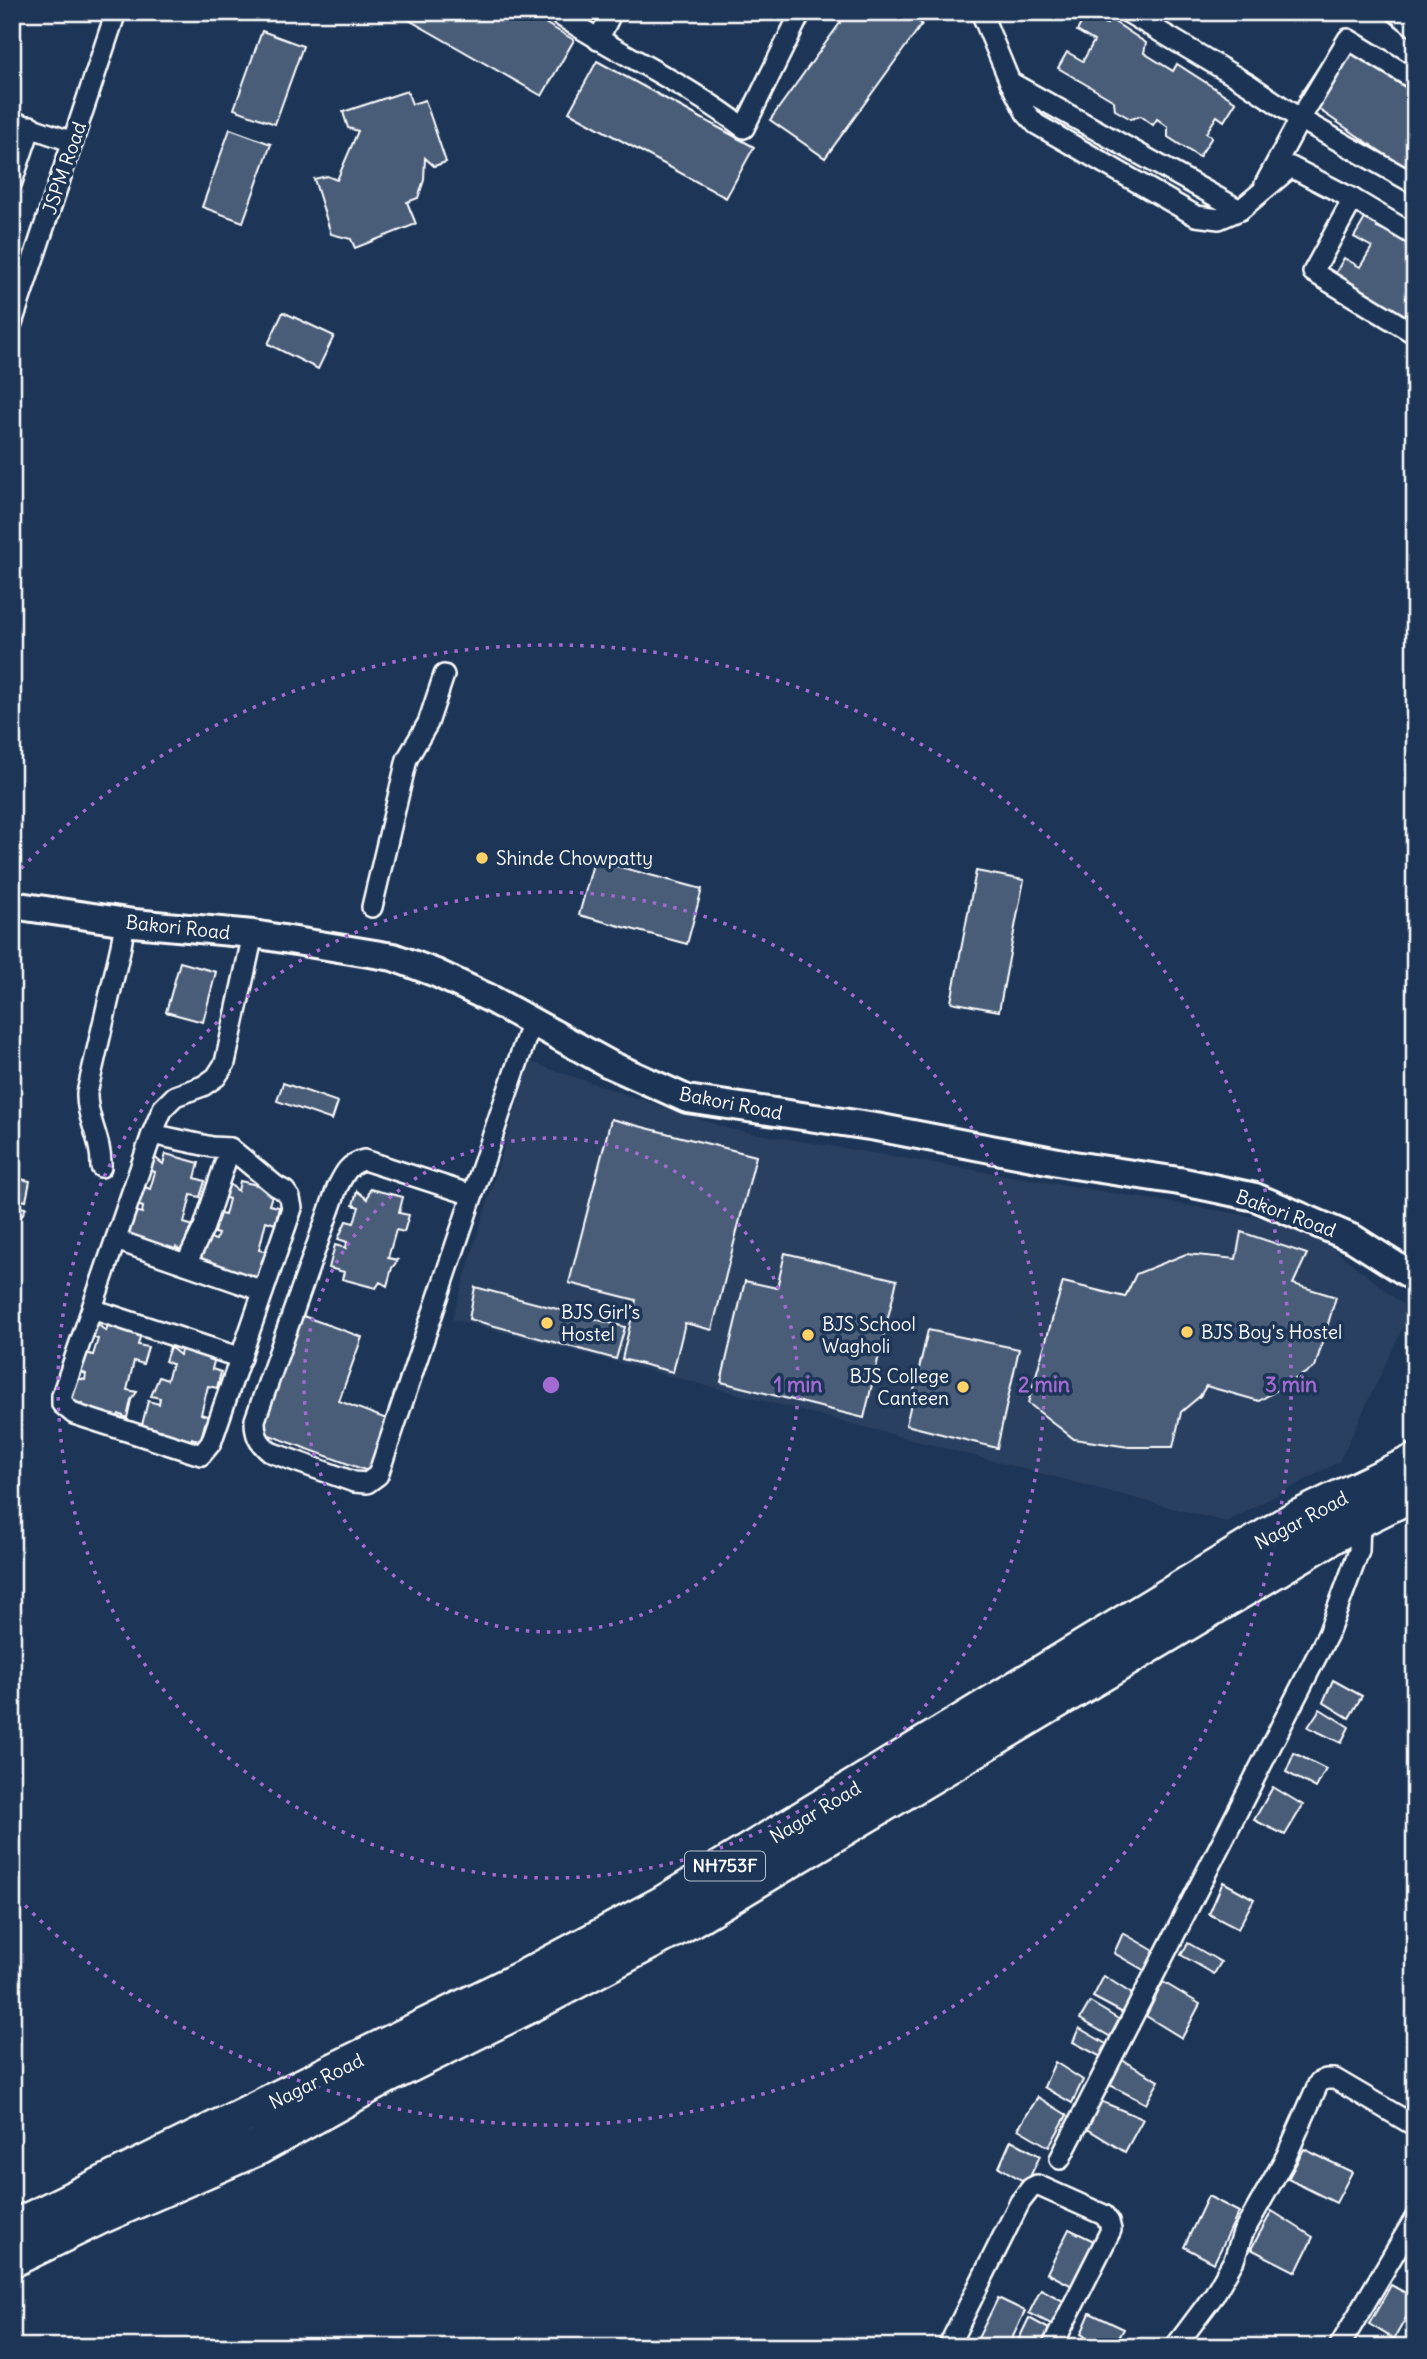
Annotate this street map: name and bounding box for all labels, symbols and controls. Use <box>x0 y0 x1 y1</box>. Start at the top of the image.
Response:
street label: JSPM Road <box>37 119 91 217</box>
place label: Shinde Chowpatty <box>496 846 653 870</box>
marker: Shinde Chowpatty <box>474 850 490 866</box>
street label: Bakori Road <box>125 910 231 944</box>
street label: Bakori Road <box>677 1081 785 1125</box>
street label: Bakori Road <box>1233 1184 1339 1242</box>
place label: BJS Girl's Hostel <box>561 1300 640 1346</box>
place label: BJS School Wagholi <box>822 1312 916 1358</box>
marker: BJS Girl's Hostel <box>539 1315 555 1331</box>
place label: BJS Boy's Hostel <box>1201 1320 1342 1344</box>
marker: BJS Boy's Hostel <box>1179 1324 1195 1340</box>
marker: BJS School Wagholi <box>800 1327 816 1343</box>
place label: BJS College Canteen <box>849 1364 949 1410</box>
text: 1 min <box>774 1371 822 1398</box>
text: 2 min <box>1018 1371 1070 1398</box>
text: 3 min <box>1265 1371 1317 1398</box>
centre of rings <box>539 1373 563 1397</box>
marker: BJS College Canteen <box>955 1379 971 1395</box>
street label: Nagar Road <box>1250 1485 1352 1555</box>
street label: Nagar Road <box>765 1775 865 1849</box>
road number: NH753F <box>685 1852 765 1880</box>
street label: Nagar Road <box>265 2048 367 2114</box>

